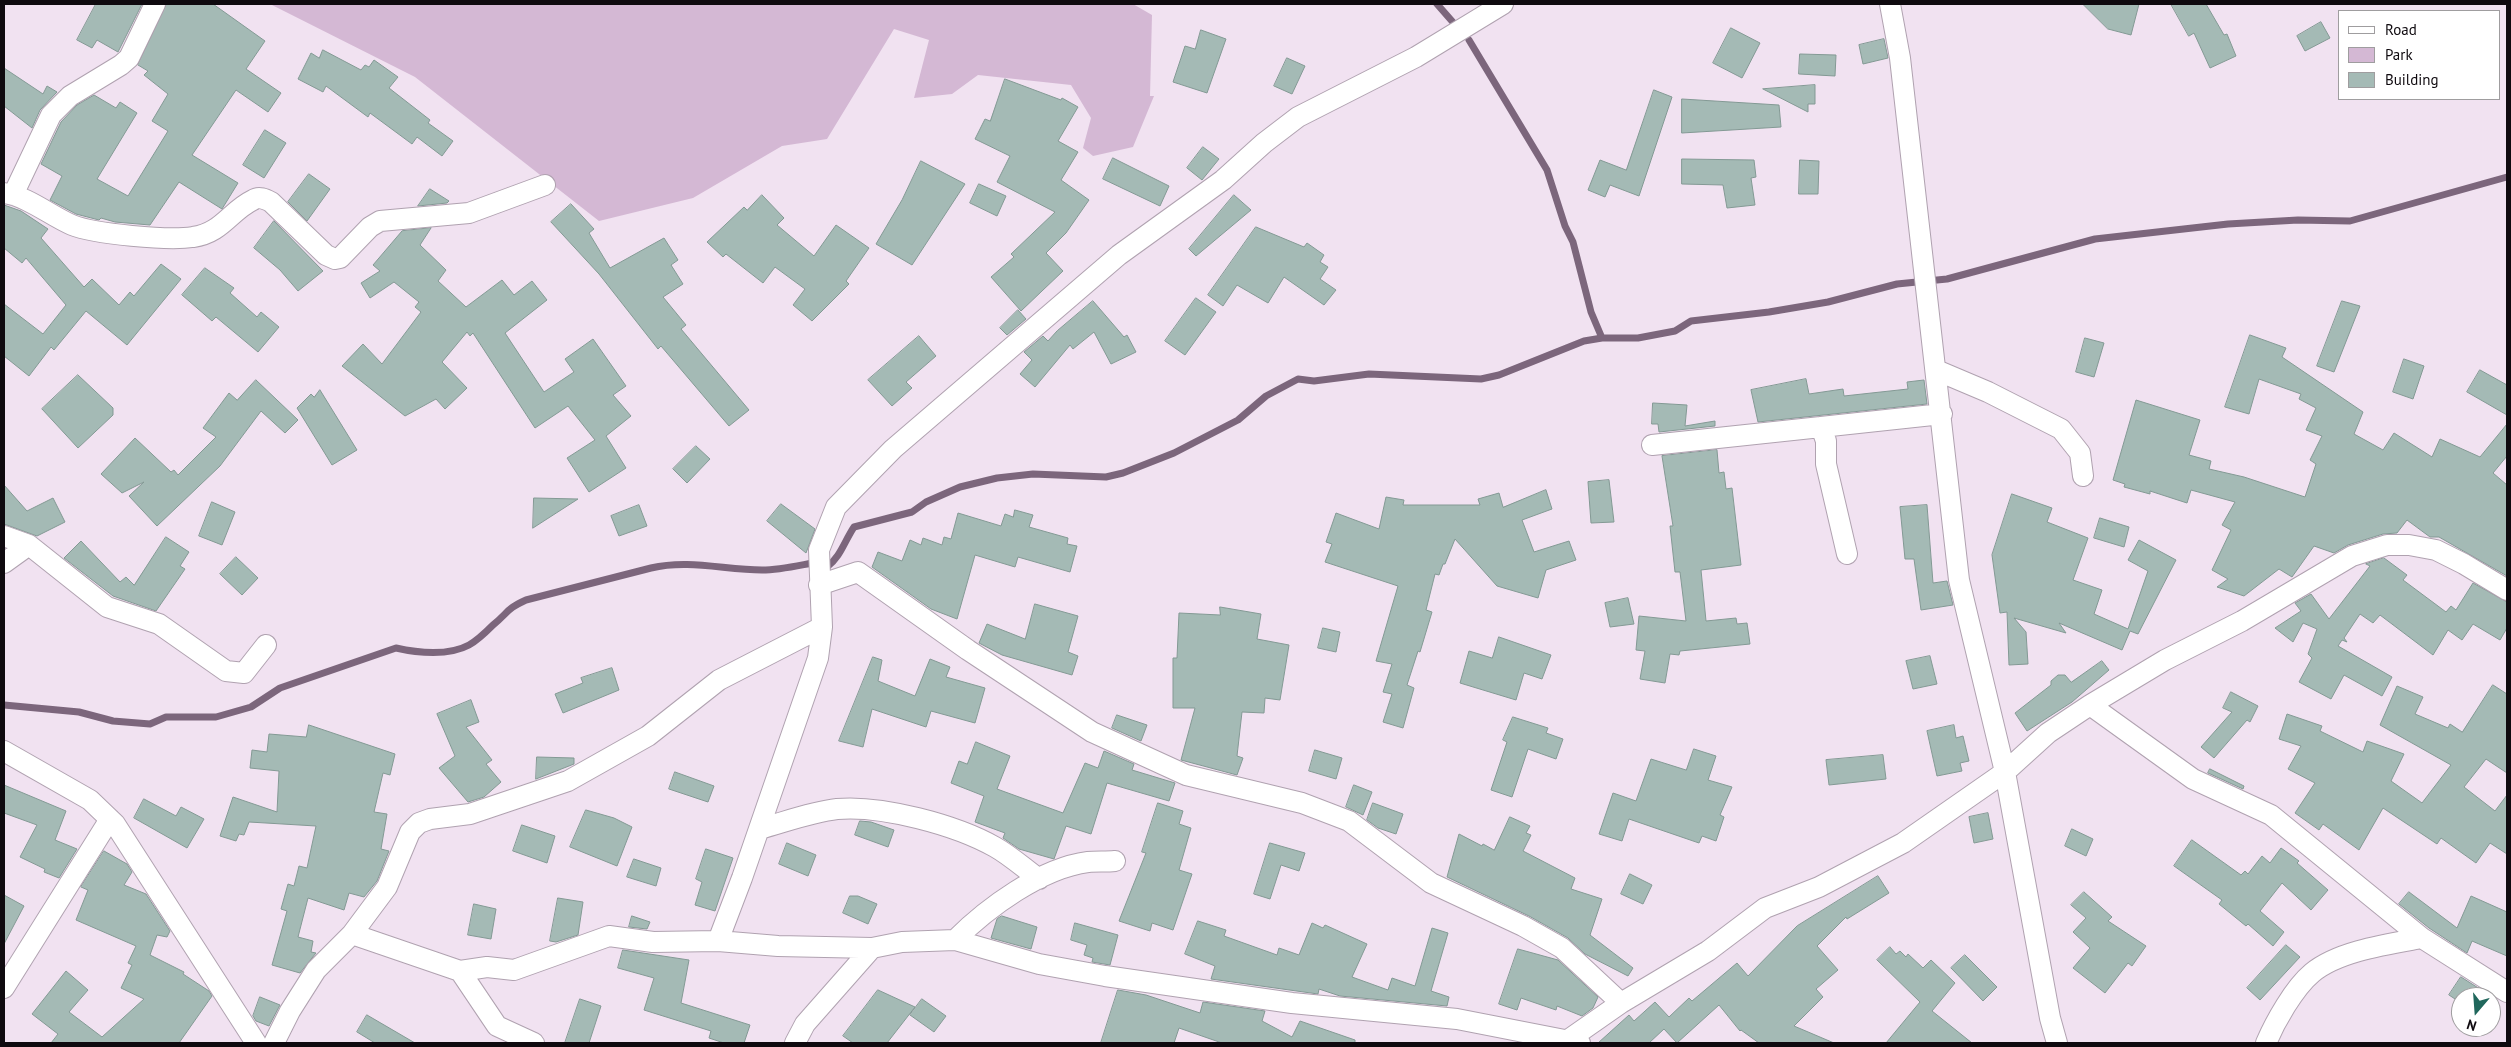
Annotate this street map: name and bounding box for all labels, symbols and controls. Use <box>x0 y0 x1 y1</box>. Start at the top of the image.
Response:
legend <box>2338 10 2501 100</box>
text: Road <box>2385 20 2417 39</box>
text: Park <box>2385 45 2413 64</box>
text: Building <box>2385 70 2439 89</box>
north arrow <box>2451 987 2501 1037</box>
text: N <box>2465 1015 2479 1035</box>

